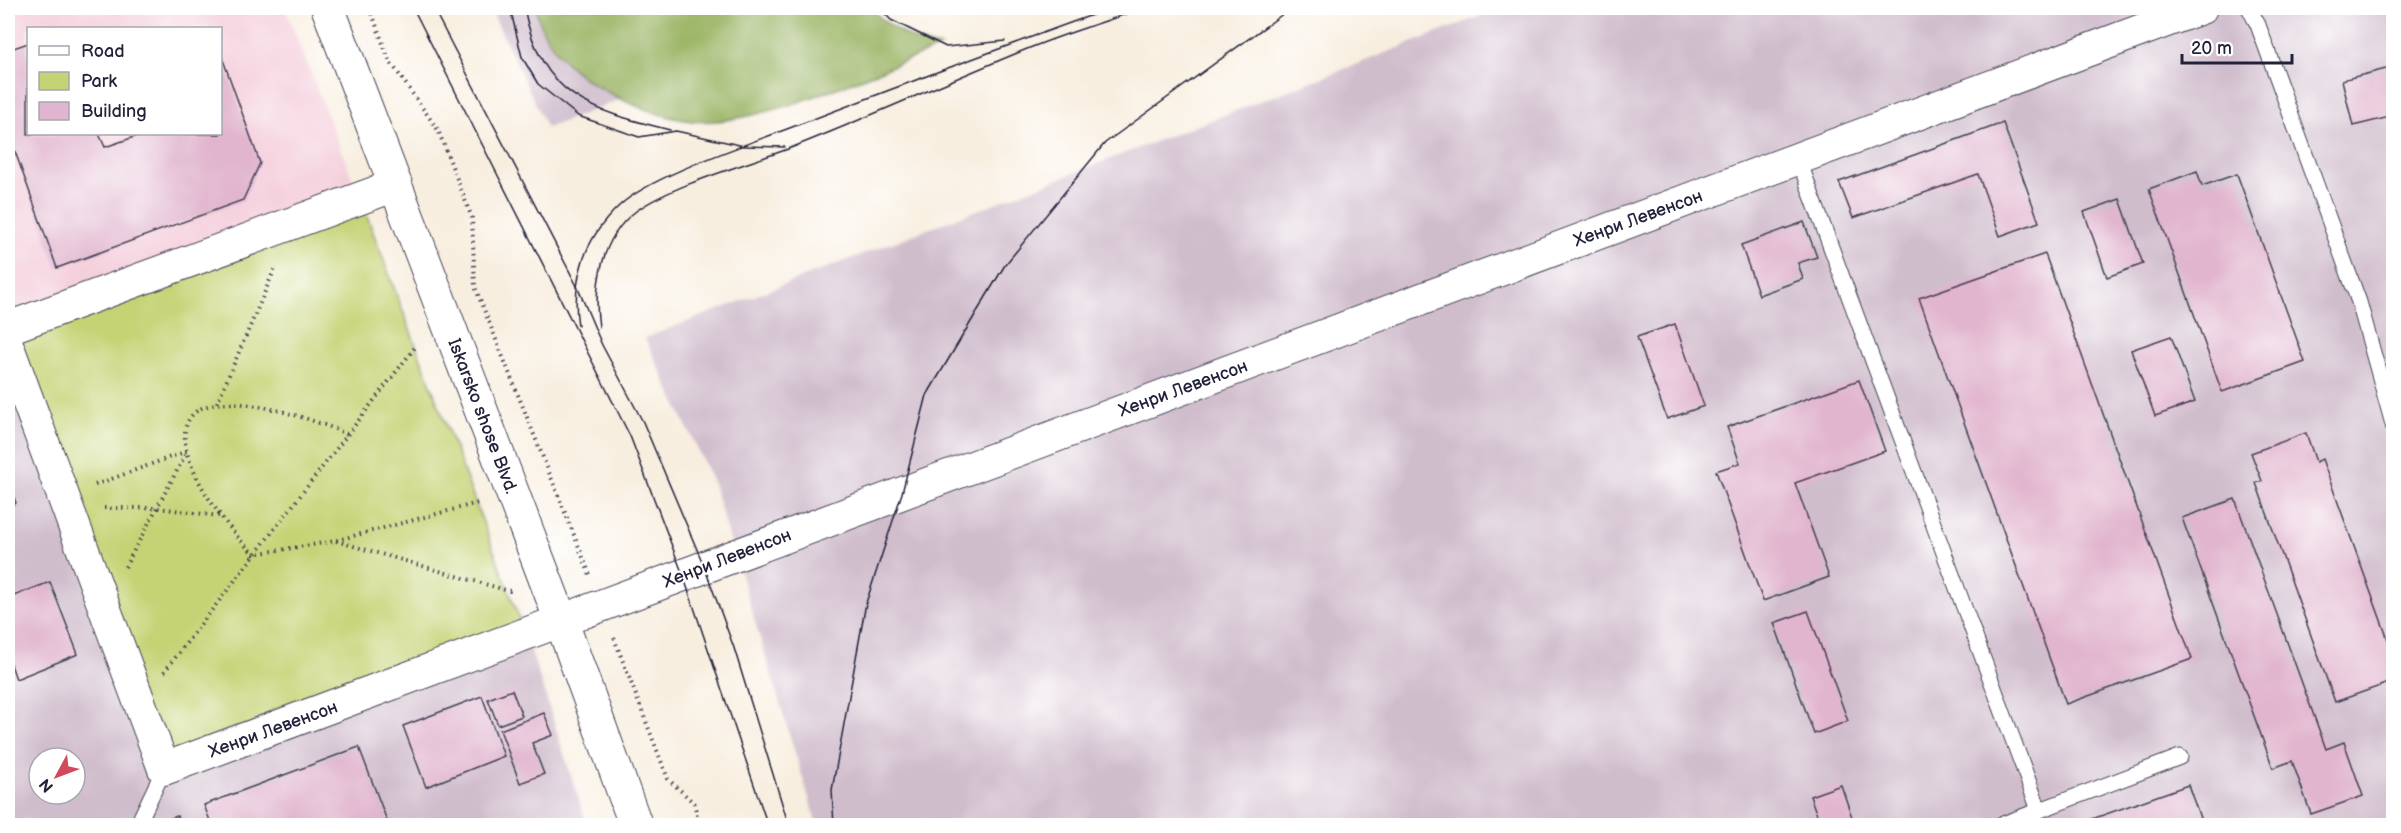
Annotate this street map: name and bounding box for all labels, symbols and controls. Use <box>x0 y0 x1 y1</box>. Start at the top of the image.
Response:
legend <box>27 27 222 135</box>
scale bar <box>2182 27 2292 65</box>
text: 20 m <box>2191 38 2232 59</box>
text: Road <box>81 41 125 62</box>
text: Park <box>81 71 117 92</box>
text: Building <box>81 101 147 122</box>
street label: Хенри Левенсон <box>1571 185 1706 252</box>
street label: Iskarsko shose Blvd. <box>443 336 522 497</box>
street label: Хенри Левенсон <box>1116 355 1251 422</box>
street label: Хенри Левенсон <box>660 524 794 593</box>
street label: Хенри Левенсон <box>206 696 341 763</box>
north arrow <box>27 746 87 806</box>
text: N <box>36 774 58 796</box>

